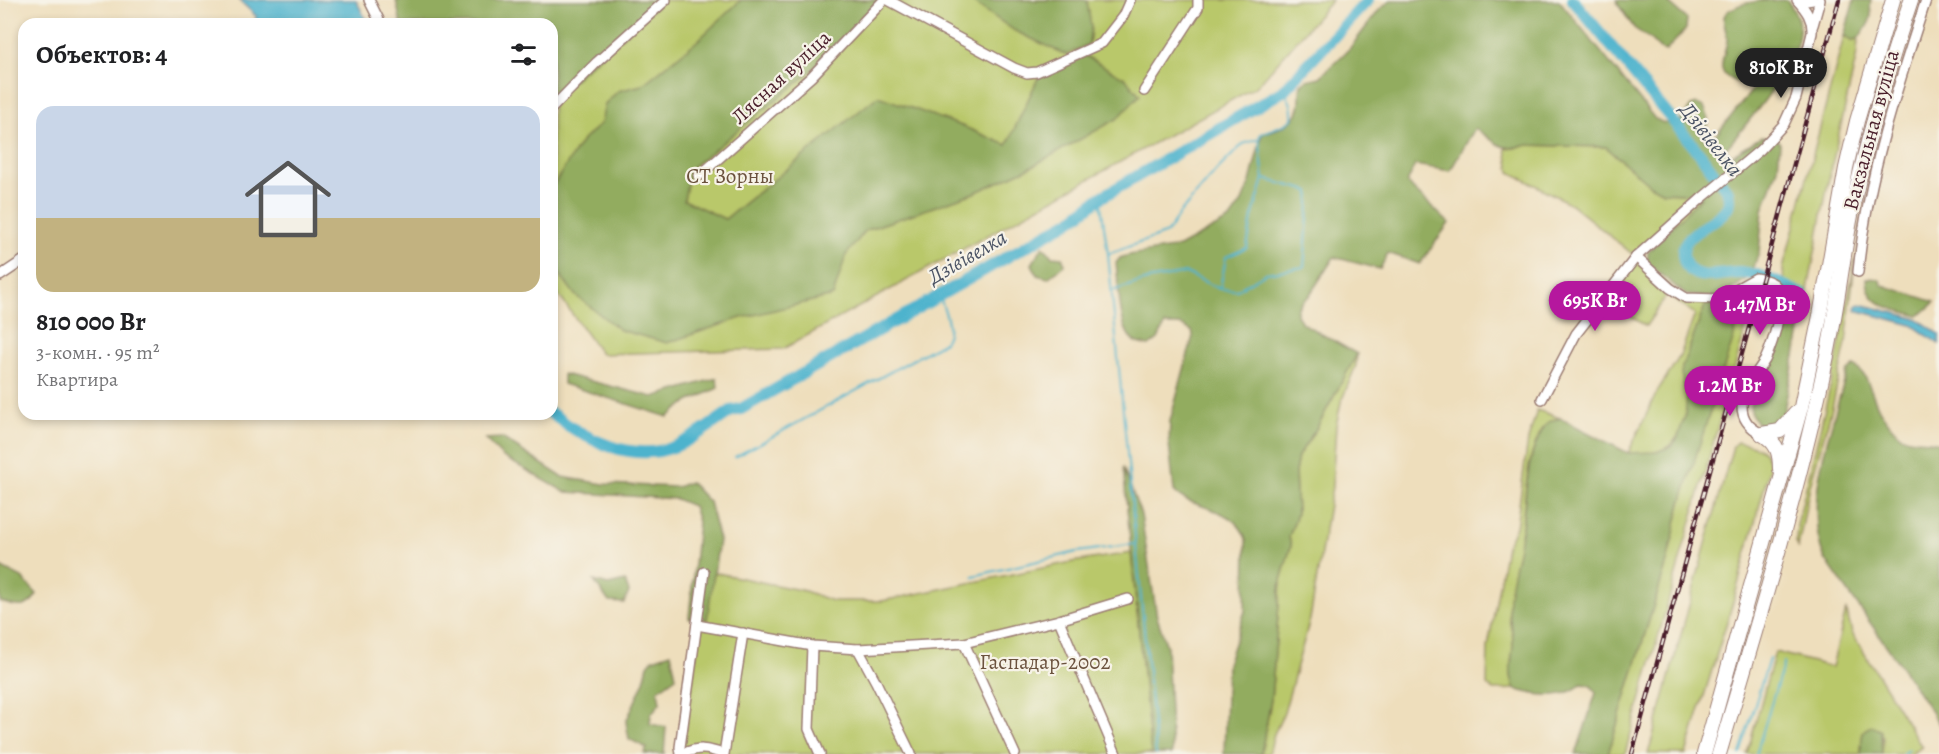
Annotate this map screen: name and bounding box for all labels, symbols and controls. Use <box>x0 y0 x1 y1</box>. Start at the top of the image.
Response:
street label: Лясная вуліца <box>725 23 837 130</box>
text: Объектов: 4 <box>36 37 168 72</box>
icon: filters <box>507 38 540 71</box>
street label: Вакзальная вуліца <box>1836 46 1906 213</box>
pin: 810K Br <box>1726 48 1836 99</box>
text: 810K Br <box>1749 54 1813 81</box>
water label: Дзівівелка <box>1672 95 1750 183</box>
icon: home <box>234 145 342 253</box>
park label: СТ Зорны <box>686 162 774 190</box>
water label: Дзівівелка <box>921 222 1012 292</box>
pin: 695K Br <box>1540 281 1650 332</box>
pin: 1.47M Br <box>1698 285 1822 336</box>
text: 695K Br <box>1563 287 1627 314</box>
text: 1.47M Br <box>1724 291 1796 318</box>
text: 810 000 Br <box>36 304 146 339</box>
text: 3-комн. · 95 m² <box>36 339 160 366</box>
text: Квартира <box>36 366 118 393</box>
pin: 1.2M Br <box>1675 366 1785 417</box>
text: 1.2M Br <box>1698 372 1762 399</box>
park label: Гаспадар-2002 <box>980 648 1110 676</box>

